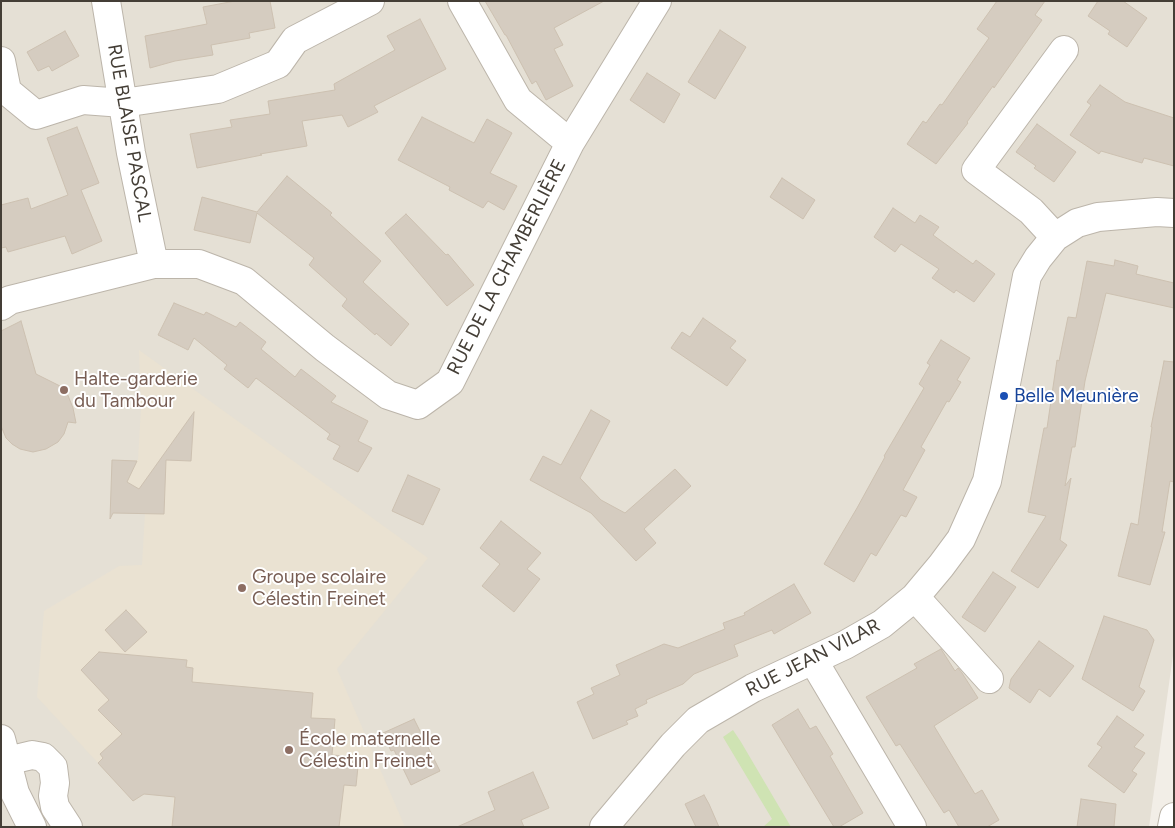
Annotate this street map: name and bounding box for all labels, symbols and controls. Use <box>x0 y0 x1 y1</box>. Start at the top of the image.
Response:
street label: RUE BLAISE PASCAL <box>102 42 156 224</box>
street label: RUE DE LA CHAMBERLIÈRE <box>443 155 571 379</box>
place label: Halte-garderie du Tambour <box>74 368 198 412</box>
marker: Halte-garderie du Tambour <box>58 384 70 396</box>
place label: Belle Meunière <box>1014 385 1139 407</box>
marker: Belle Meunière <box>998 390 1010 402</box>
place label: Groupe scolaire Célestin Freinet <box>252 566 386 610</box>
marker: Groupe scolaire Célestin Freinet <box>236 582 248 594</box>
street label: RUE JEAN VILAR <box>742 614 884 702</box>
place label: École maternelle Célestin Freinet <box>299 728 440 772</box>
marker: École maternelle Célestin Freinet <box>283 744 295 756</box>

